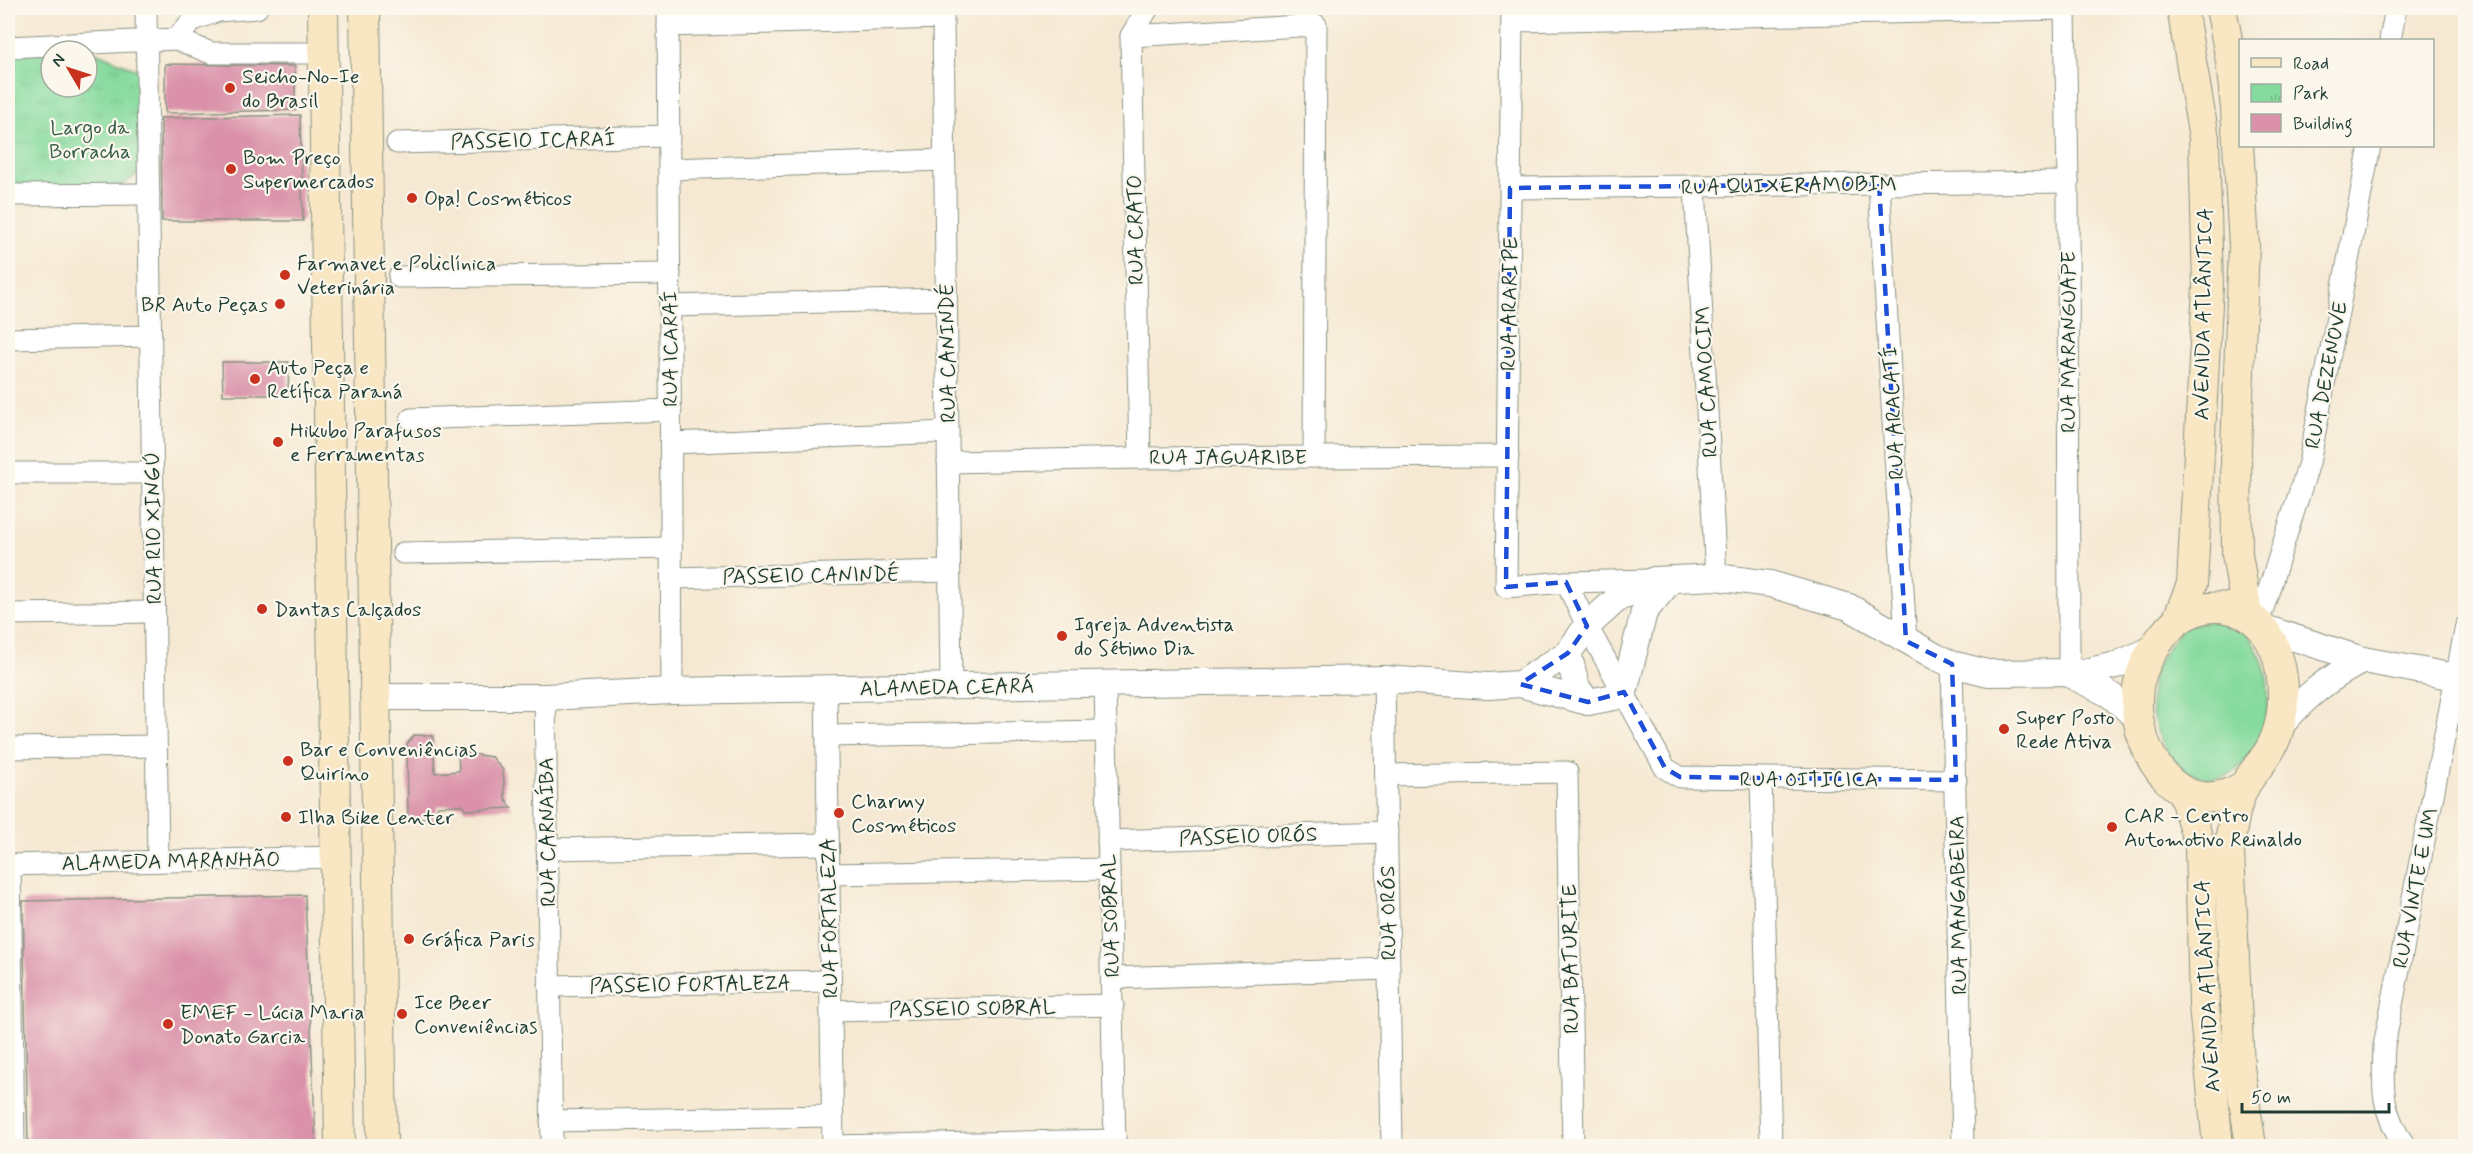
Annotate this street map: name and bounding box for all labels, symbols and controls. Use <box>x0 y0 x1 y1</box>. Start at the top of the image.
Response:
north arrow <box>39 39 99 99</box>
legend <box>2239 39 2434 147</box>
text: N <box>47 50 70 71</box>
text: Road <box>2293 52 2329 76</box>
place label: Seicho-No-Ie do Brasil <box>242 63 359 115</box>
marker: Seicho-No-Ie do Brasil <box>223 81 237 95</box>
text: Park <box>2293 82 2329 106</box>
text: Building <box>2293 112 2353 138</box>
park label: Largo da Borracha <box>49 114 131 166</box>
street label: PASSEIO ICARAÍ <box>450 126 616 156</box>
place label: Bom Preço Supermercados <box>243 144 375 196</box>
marker: Bom Preço Supermercados <box>224 162 238 176</box>
street label: RUA QUIXERAMOBIM <box>1681 170 1897 202</box>
street label: RUA CRATO <box>1121 175 1151 285</box>
place label: Opa! Cosméticos <box>424 185 572 213</box>
marker: Opa! Cosméticos <box>405 191 419 205</box>
street label: AVENIDA ATLÂNTICA <box>2188 207 2220 421</box>
street label: RUA ARARIPE <box>1495 237 1525 371</box>
place label: Farmavet e Policlínica Veterinária <box>297 250 496 302</box>
street label: RUA MARANGUAPE <box>2055 251 2083 433</box>
marker: Farmavet e Policlínica Veterinária <box>278 268 292 282</box>
street label: RUA CANINDÉ <box>933 283 963 423</box>
place label: BR Auto Peças <box>141 291 268 319</box>
street label: RUA ICARAÍ <box>657 291 685 407</box>
marker: BR Auto Peças <box>273 297 287 311</box>
street label: RUA DEZENOVE <box>2299 299 2355 451</box>
street label: RUA CAMOCIM <box>1689 306 1725 458</box>
street label: RUA ARACATÍ <box>1877 345 1911 481</box>
place label: Auto Peça e Retífica Paraná <box>267 354 403 406</box>
marker: Auto Peça e Retífica Paraná <box>248 372 262 386</box>
place label: Hikubo Parafusos e Ferramentas <box>290 417 442 469</box>
marker: Hikubo Parafusos e Ferramentas <box>271 435 285 449</box>
street label: RUA JAGUARIBE <box>1149 444 1307 472</box>
street label: RUA RIO XINGÚ <box>139 451 169 605</box>
street label: PASSEIO CANINDÉ <box>722 560 900 592</box>
place label: Dantas Calçados <box>274 596 422 624</box>
marker: Dantas Calçados <box>255 602 269 616</box>
place label: Igreja Adventista do Sétimo Dia <box>1074 611 1234 663</box>
marker: Igreja Adventista do Sétimo Dia <box>1055 629 1069 643</box>
street label: ALAMEDA CEARÁ <box>859 672 1035 704</box>
place label: Super Posto Rede Ativa <box>2016 704 2115 756</box>
marker: Super Posto Rede Ativa <box>1997 722 2011 736</box>
place label: Bar e Conveniências Quirino <box>300 736 477 788</box>
marker: Bar e Conveniências Quirino <box>281 754 295 768</box>
street label: RUA CARNAÍBA <box>533 757 563 907</box>
street label: RUA OITICICA <box>1740 766 1878 794</box>
place label: Charmy Cosméticos <box>851 788 956 840</box>
place label: CAR - Centro Automotivo Reinaldo <box>2124 802 2302 854</box>
place label: Ilha Bike Center <box>298 804 454 832</box>
marker: Charmy Cosméticos <box>832 806 846 820</box>
street label: RUA VINTE E UM <box>2387 806 2445 971</box>
marker: Ilha Bike Center <box>279 810 293 824</box>
street label: RUA MANGABEIRA <box>1943 815 1975 995</box>
marker: CAR - Centro Automotivo Reinaldo <box>2105 820 2119 834</box>
street label: PASSEIO ORÓS <box>1178 821 1318 853</box>
street label: RUA FORTALEZA <box>815 837 845 999</box>
street label: ALAMEDA MARANHÃO <box>61 846 281 878</box>
street label: RUA SOBRAL <box>1095 854 1127 978</box>
street label: RUA ORÓS <box>1374 865 1404 961</box>
street label: AVENIDA ATLÂNTICA <box>2188 879 2228 1093</box>
street label: RUA BATURITE <box>1556 884 1586 1034</box>
place label: Gráfica Paris <box>421 926 535 954</box>
marker: Gráfica Paris <box>402 932 416 946</box>
street label: PASSEIO FORTALEZA <box>589 969 791 1001</box>
place label: Ice Beer Conveniências <box>414 989 538 1041</box>
street label: PASSEIO SOBRAL <box>888 994 1056 1024</box>
place label: EMEF - Lúcia Maria Donato Garcia <box>180 999 365 1051</box>
marker: Ice Beer Conveniências <box>395 1007 409 1021</box>
marker: EMEF - Lúcia Maria Donato Garcia <box>161 1017 175 1031</box>
scale bar <box>2242 1076 2389 1114</box>
text: 50 m <box>2251 1086 2291 1110</box>

